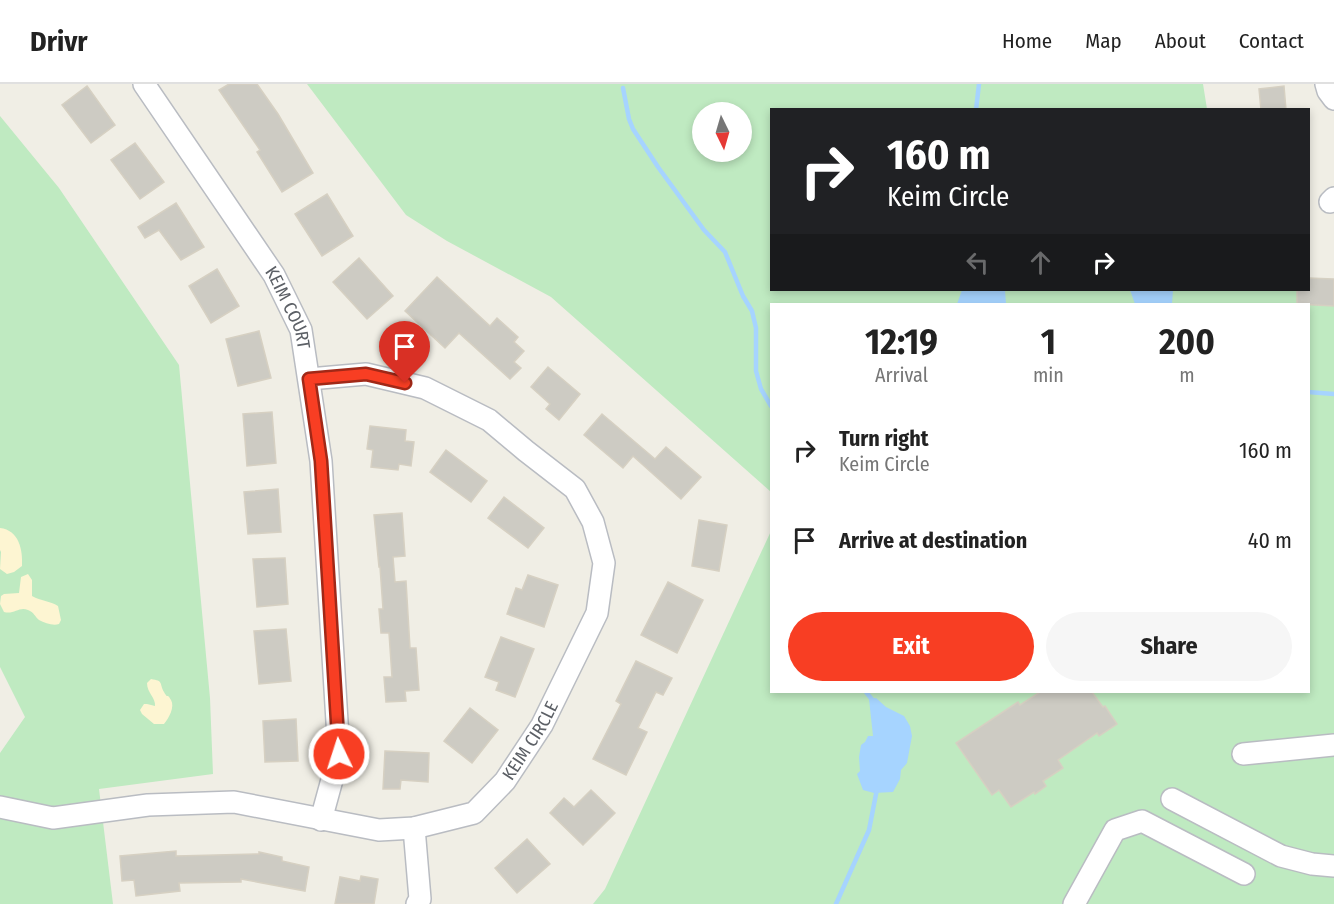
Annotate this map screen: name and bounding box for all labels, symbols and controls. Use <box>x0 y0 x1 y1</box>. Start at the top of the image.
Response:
text: Drivr <box>30 25 88 58</box>
text: Home <box>1002 28 1052 54</box>
text: Map <box>1085 28 1122 54</box>
text: About <box>1155 28 1206 54</box>
text: Contact <box>1239 28 1304 54</box>
north arrow <box>692 102 752 162</box>
map controls <box>692 102 752 162</box>
text: 160 m <box>887 130 990 180</box>
icon: right <box>788 132 866 210</box>
text: Keim Circle <box>887 181 1009 213</box>
icon: left <box>961 246 994 279</box>
icon: ahead <box>1024 246 1057 279</box>
icon: right <box>1087 246 1120 279</box>
street label: KEIM COURT <box>260 262 315 351</box>
text: 12:19 <box>865 320 938 364</box>
text: 1 <box>1041 320 1056 364</box>
text: 200 <box>1159 320 1215 364</box>
pin <box>379 321 430 383</box>
icon: arrive <box>388 330 421 363</box>
text: Arrival <box>875 363 928 387</box>
text: min <box>1033 363 1064 387</box>
text: m <box>1179 363 1195 387</box>
text: Turn right <box>839 425 928 452</box>
icon: right <box>788 434 821 467</box>
text: 160 m <box>1239 437 1292 464</box>
text: Keim Circle <box>839 452 930 476</box>
icon: arrive <box>788 524 821 557</box>
text: Arrive at destination <box>839 527 1027 554</box>
text: 40 m <box>1248 527 1292 554</box>
button: Exit <box>788 612 1034 681</box>
button: Share <box>1046 612 1292 681</box>
street label: KEIM CIRCLE <box>498 698 563 784</box>
position arrow <box>307 722 371 786</box>

